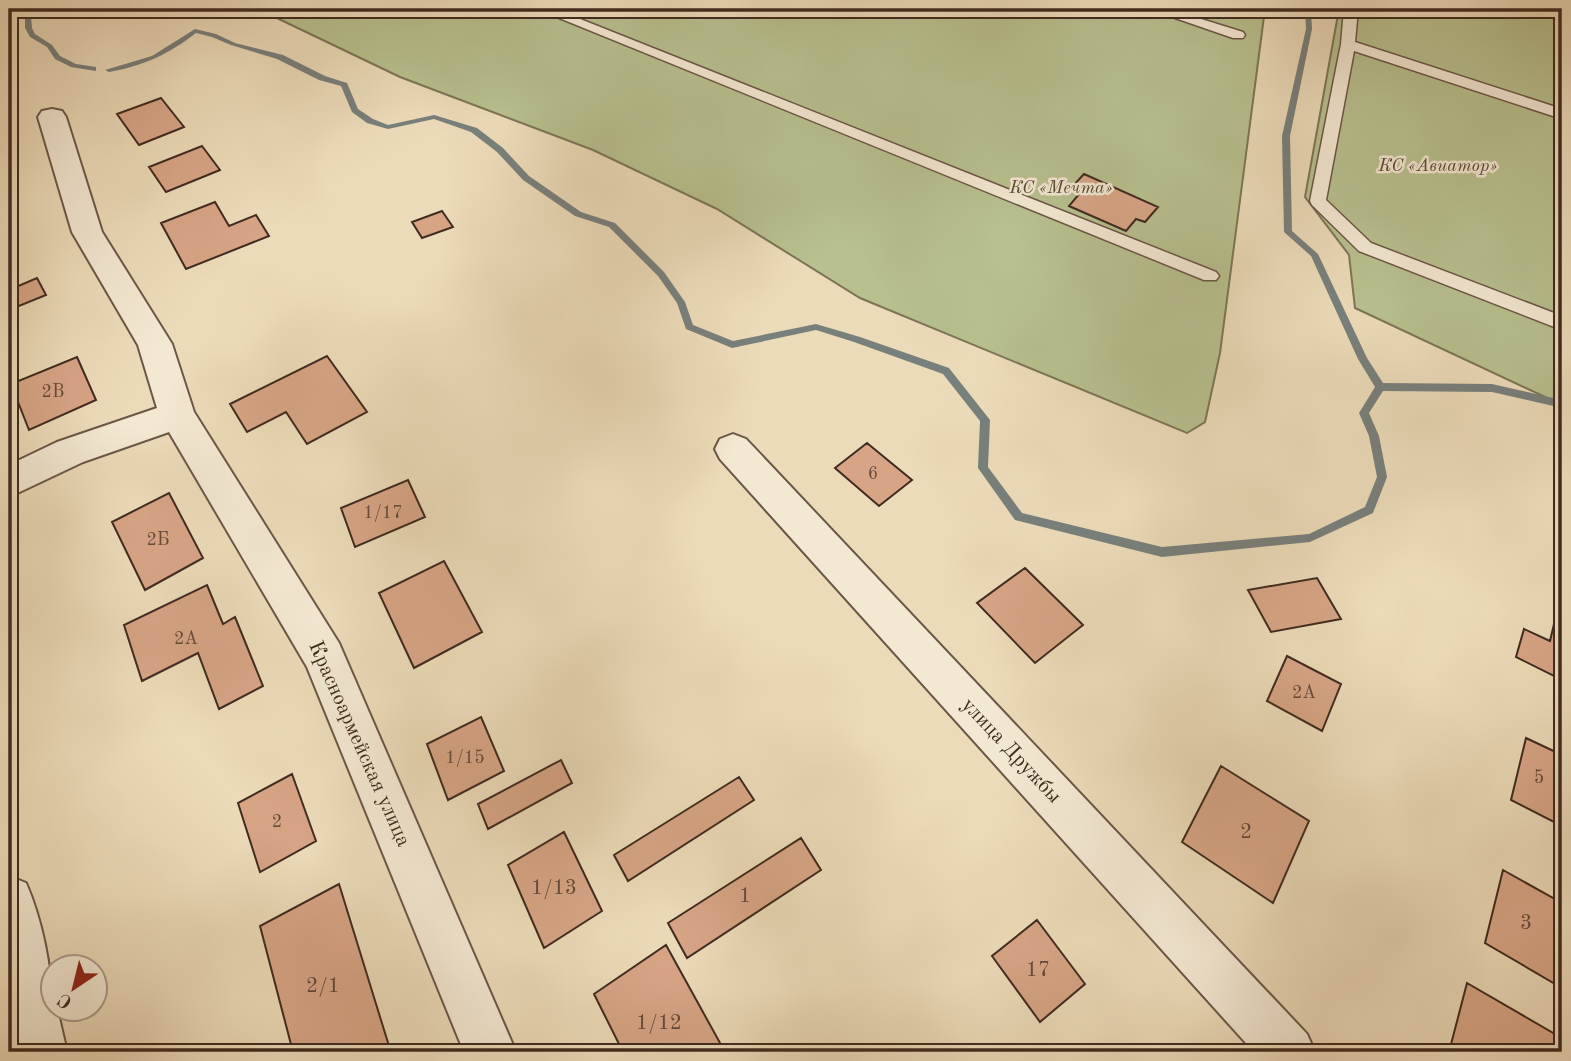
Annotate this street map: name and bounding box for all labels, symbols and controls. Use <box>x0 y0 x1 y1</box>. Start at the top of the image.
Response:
park label: КС «Авиатор» <box>1378 157 1498 175</box>
park label: КС «Мечта» <box>1008 179 1113 197</box>
house number: 2В <box>42 383 64 401</box>
house number: 6 <box>868 465 878 483</box>
house number: 1/17 <box>363 504 403 522</box>
house number: 2Б <box>146 531 170 549</box>
house number: 2А <box>174 630 198 648</box>
street label: Красноармейская улица <box>304 638 414 850</box>
house number: 2А <box>1292 684 1316 702</box>
street label: улица Дружбы <box>957 694 1065 808</box>
house number: 1/15 <box>445 749 485 767</box>
house number: 5 <box>1534 769 1544 787</box>
house number: 2 <box>272 813 282 831</box>
house number: 2 <box>1240 822 1252 843</box>
house number: 1/13 <box>531 878 577 899</box>
house number: 1 <box>739 886 751 907</box>
house number: 3 <box>1520 913 1532 934</box>
north arrow <box>38 953 108 1023</box>
house number: 17 <box>1026 960 1050 981</box>
house number: 2/1 <box>306 976 340 997</box>
text: С <box>55 988 76 1011</box>
house number: 1/12 <box>636 1013 682 1034</box>

